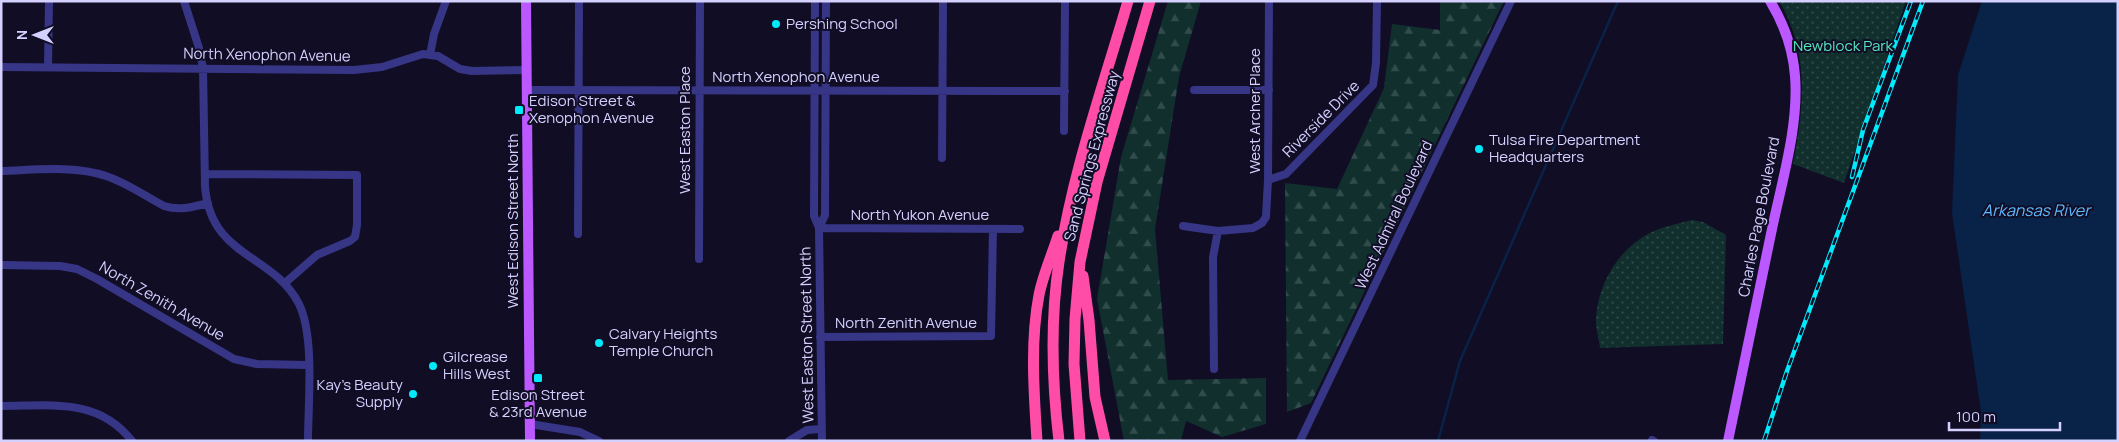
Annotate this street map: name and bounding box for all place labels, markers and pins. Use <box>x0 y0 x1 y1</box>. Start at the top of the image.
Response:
place label: Pershing School <box>786 13 898 34</box>
marker: Pershing School <box>770 18 782 30</box>
place label: Edison Street & Xenophon Avenue <box>529 90 654 128</box>
marker: Edison Street & Xenophon Avenue <box>513 104 525 116</box>
place label: Tulsa Fire Department Headquarters <box>1489 129 1640 167</box>
marker: Tulsa Fire Department Headquarters <box>1473 143 1485 155</box>
place label: Calvary Heights Temple Church <box>609 323 718 361</box>
marker: Calvary Heights Temple Church <box>593 337 605 349</box>
place label: Gilcrease Hills West <box>443 346 510 384</box>
marker: Gilcrease Hills West <box>427 360 439 372</box>
marker: Edison Street & 23rd Avenue <box>532 372 544 384</box>
place label: Kay's Beauty Supply <box>317 374 403 412</box>
place label: Edison Street & 23rd Avenue <box>489 384 587 422</box>
marker: Kay's Beauty Supply <box>407 388 419 400</box>

